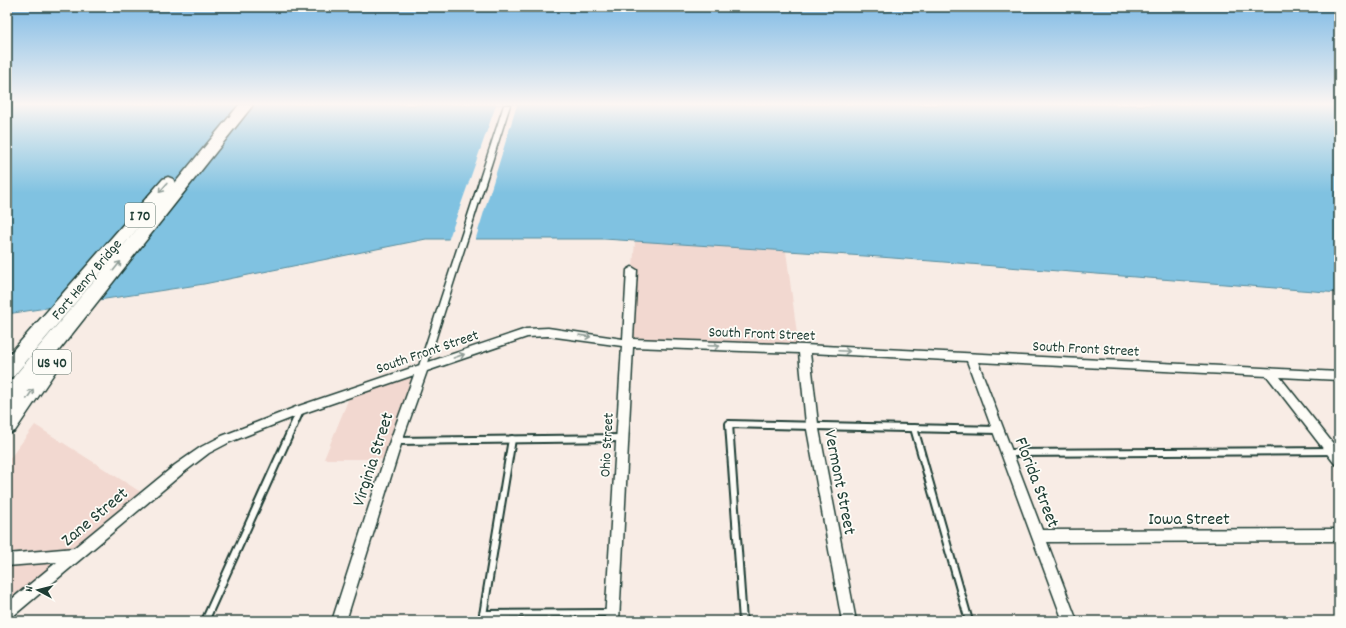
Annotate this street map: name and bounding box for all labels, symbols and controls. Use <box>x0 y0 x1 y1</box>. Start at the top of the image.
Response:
one-way arrow <box>158 183 167 193</box>
road number: I 70 <box>125 203 155 227</box>
street label: Fort Henry Bridge <box>47 235 128 326</box>
one-way arrow <box>112 261 121 272</box>
street label: South Front Street <box>708 322 816 348</box>
street label: South Front Street <box>374 325 482 381</box>
one-way arrow <box>578 332 591 340</box>
street label: South Front Street <box>1032 336 1140 364</box>
one-way arrow <box>707 342 720 350</box>
one-way arrow <box>837 347 850 354</box>
road number: US 40 <box>33 350 71 374</box>
one-way arrow <box>453 352 465 360</box>
one-way arrow <box>26 389 34 400</box>
street label: Virginia Street <box>347 409 401 510</box>
street label: Ohio Street <box>595 412 621 478</box>
street label: Vermont Street <box>816 428 861 537</box>
street label: Florida Street <box>1007 434 1064 532</box>
street label: Zane Street <box>57 482 135 553</box>
street label: Iowa Street <box>1148 508 1230 533</box>
north arrow <box>18 570 58 610</box>
text: N <box>22 585 38 593</box>

